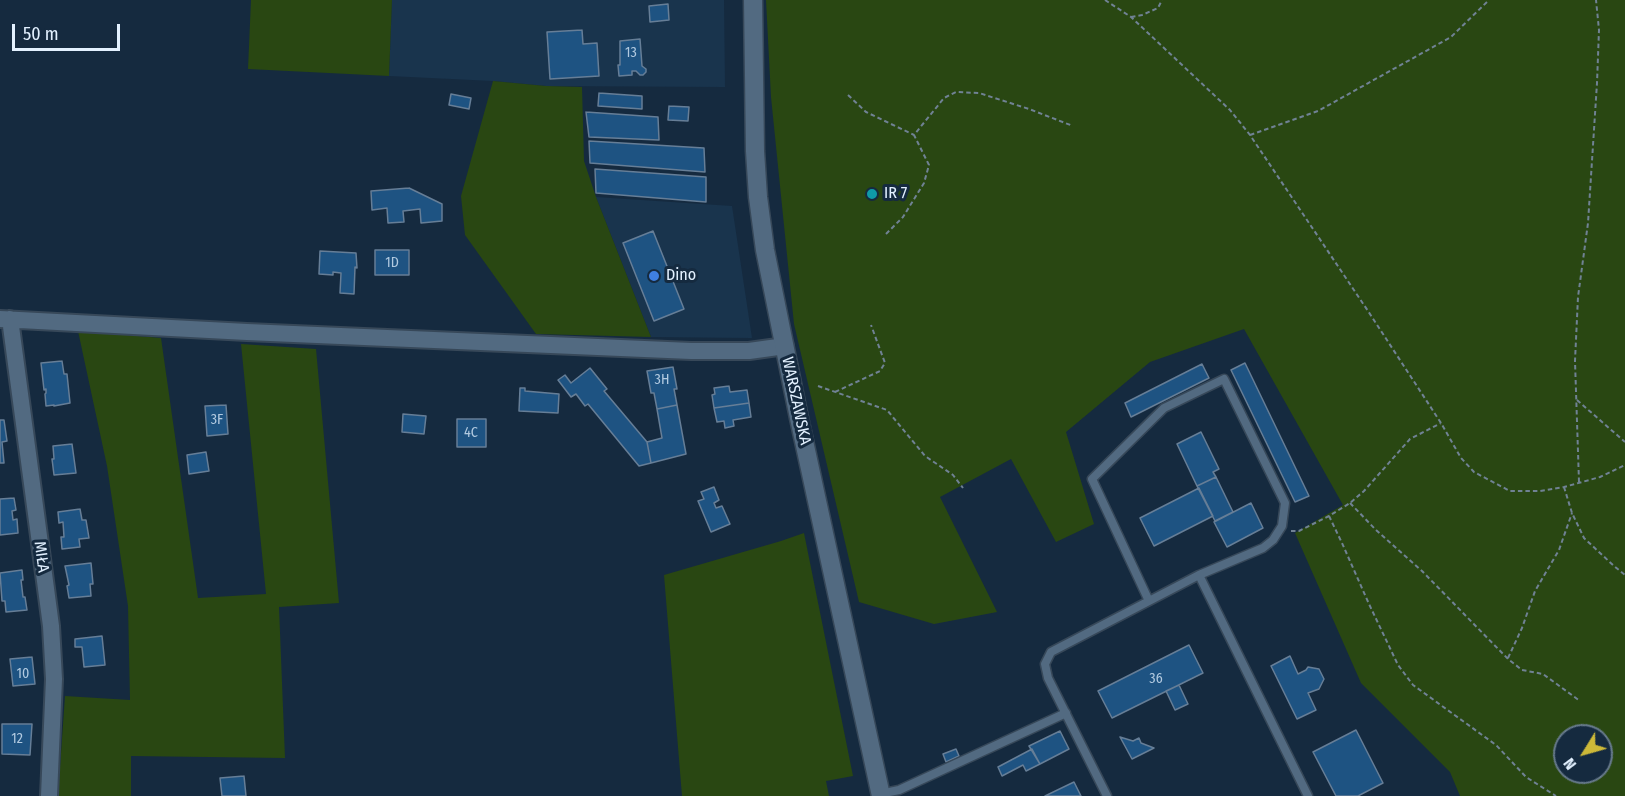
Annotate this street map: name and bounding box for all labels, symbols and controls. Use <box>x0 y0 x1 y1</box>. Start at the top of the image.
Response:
scale bar <box>15 12 123 50</box>
text: 50 m <box>23 23 59 45</box>
house number: 13 <box>625 45 637 61</box>
place label: IR 7 <box>884 184 907 204</box>
marker: IR 7 <box>865 187 879 201</box>
house number: 1D <box>385 255 399 271</box>
place label: Dino <box>666 266 696 286</box>
marker: Dino <box>647 269 661 283</box>
street label: WARSZAWSKA <box>777 355 815 447</box>
house number: 3H <box>655 372 669 388</box>
house number: 3F <box>211 412 223 428</box>
house number: 4C <box>464 425 478 441</box>
street label: MIŁA <box>29 540 53 574</box>
house number: 10 <box>17 666 29 682</box>
house number: 36 <box>1149 671 1163 687</box>
north arrow <box>1553 724 1613 784</box>
house number: 12 <box>11 731 23 747</box>
text: N <box>1559 754 1580 773</box>

